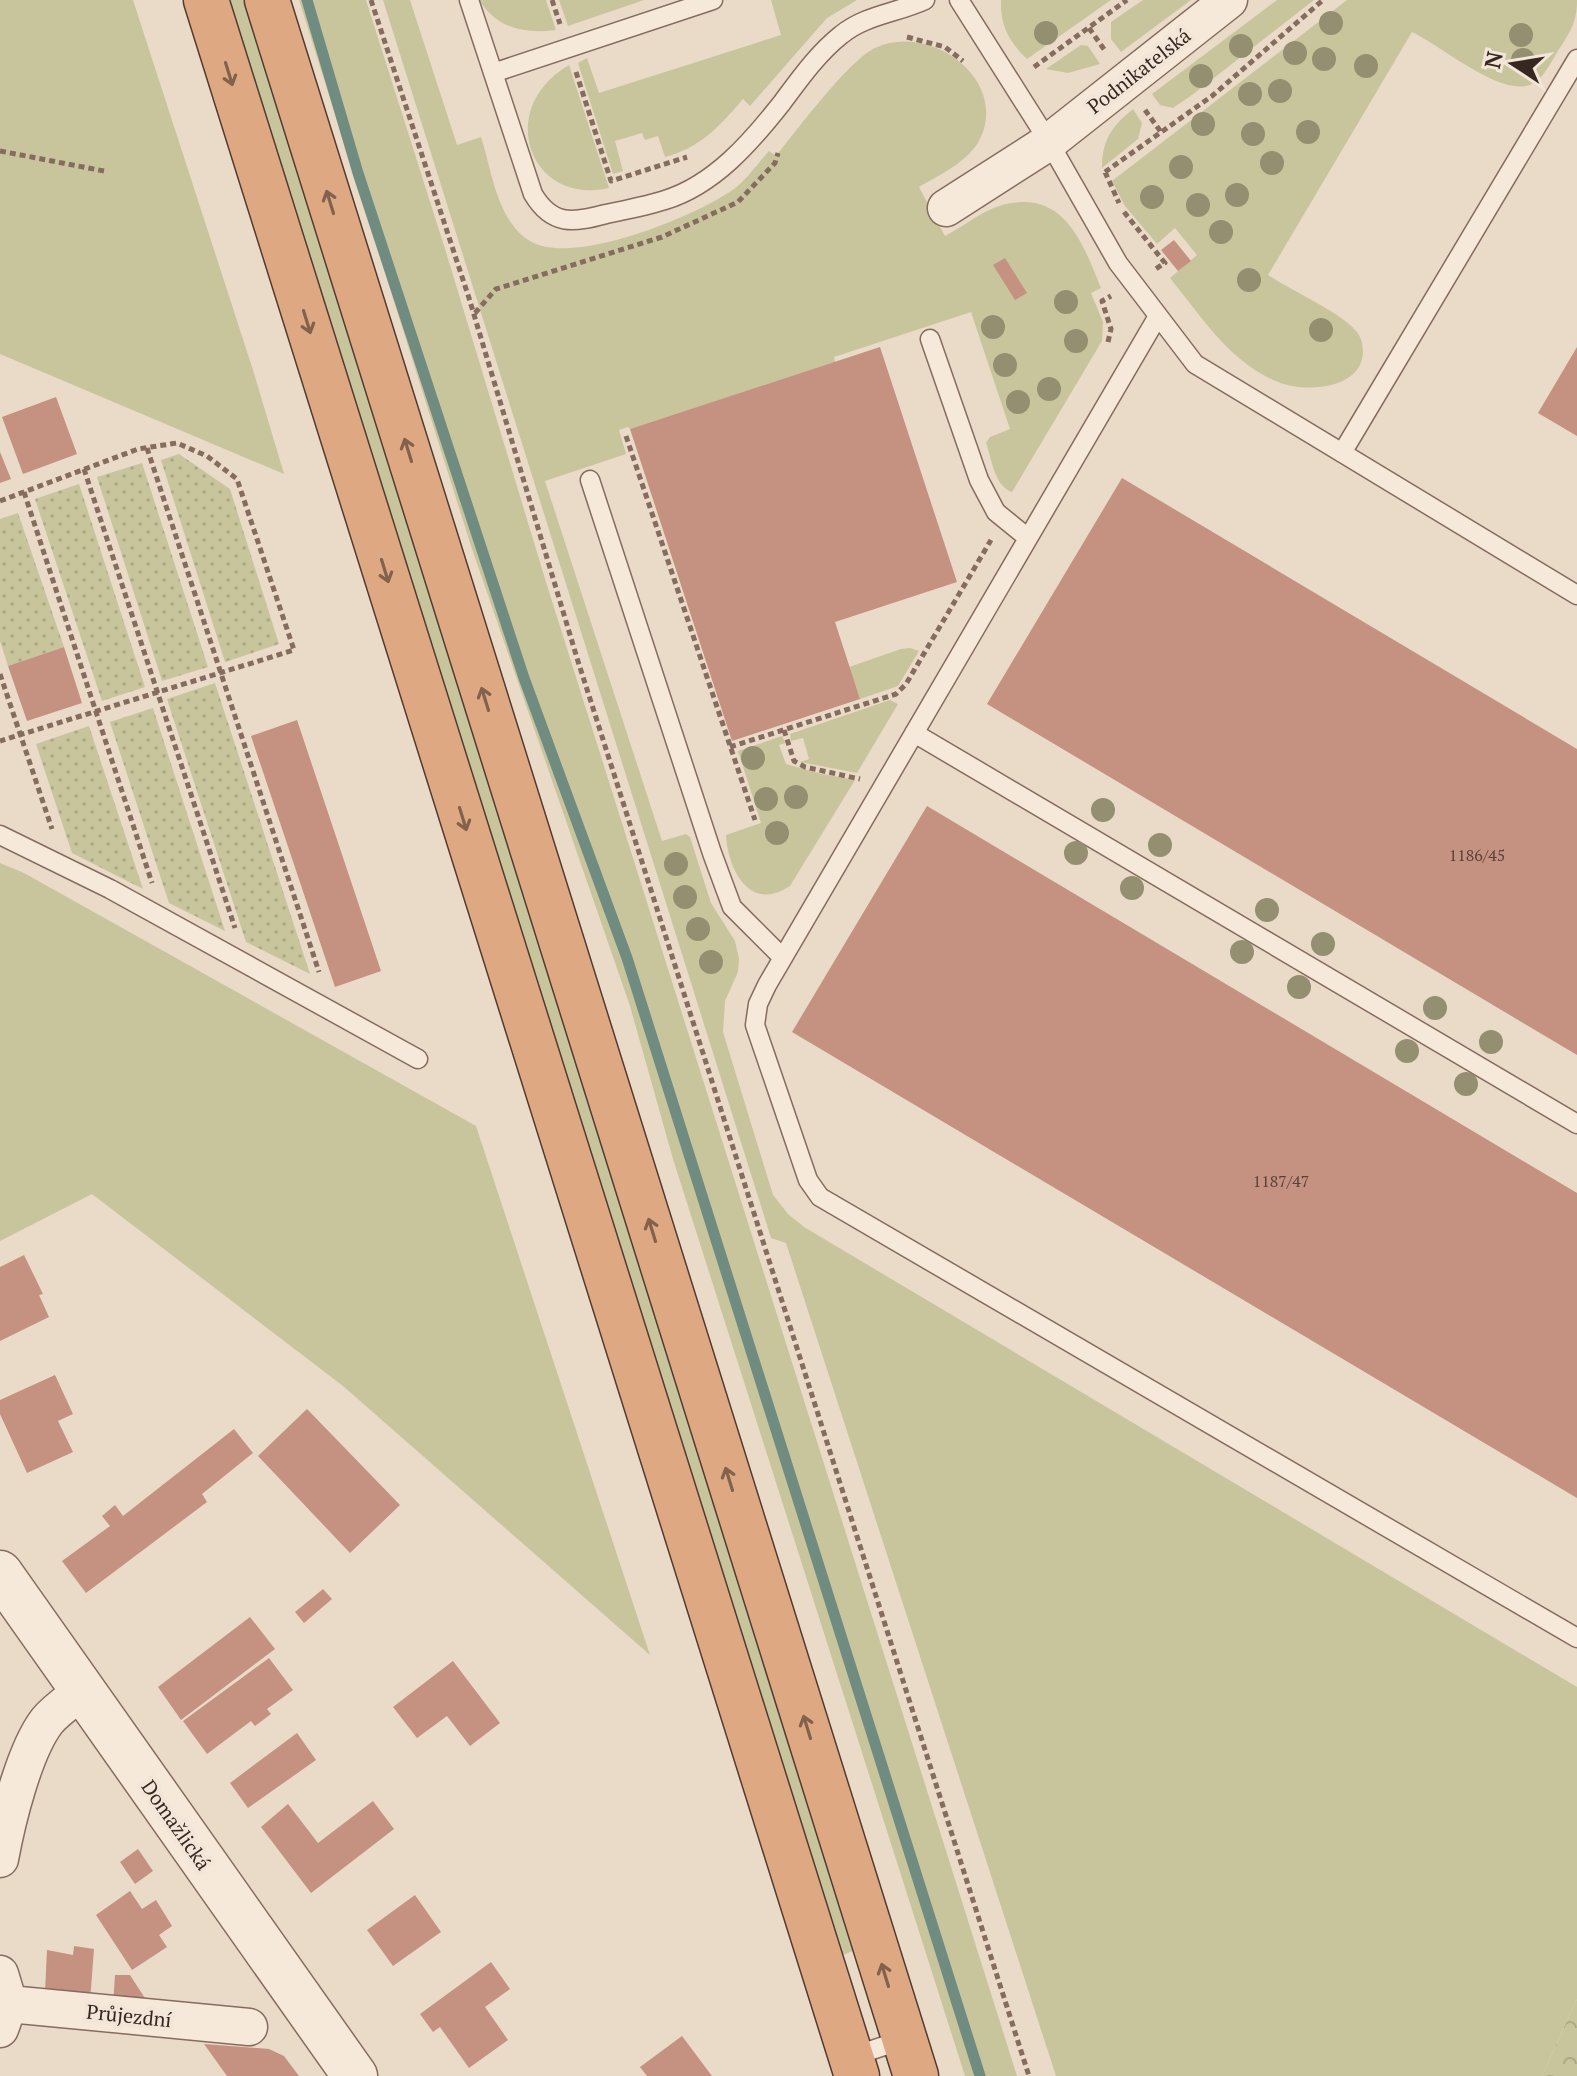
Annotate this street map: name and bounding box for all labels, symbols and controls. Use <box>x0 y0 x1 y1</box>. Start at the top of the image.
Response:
street label: Podnikatelská <box>1081 22 1196 120</box>
north arrow <box>1473 24 1553 104</box>
text: N <box>1477 48 1509 71</box>
one-way arrow <box>222 61 237 87</box>
one-way arrow <box>322 190 337 216</box>
one-way arrow <box>300 309 315 335</box>
one-way arrow <box>400 438 415 464</box>
one-way arrow <box>378 558 393 583</box>
one-way arrow <box>477 686 492 711</box>
one-way arrow <box>456 806 471 831</box>
house number: 1186/45 <box>1449 844 1505 866</box>
house number: 1187/47 <box>1253 1170 1309 1192</box>
one-way arrow <box>644 1218 659 1244</box>
one-way arrow <box>721 1466 736 1491</box>
one-way arrow <box>799 1714 814 1740</box>
street label: Domažlická <box>135 1774 217 1875</box>
one-way arrow <box>877 1962 892 1988</box>
street label: Průjezdní <box>85 1998 173 2033</box>

